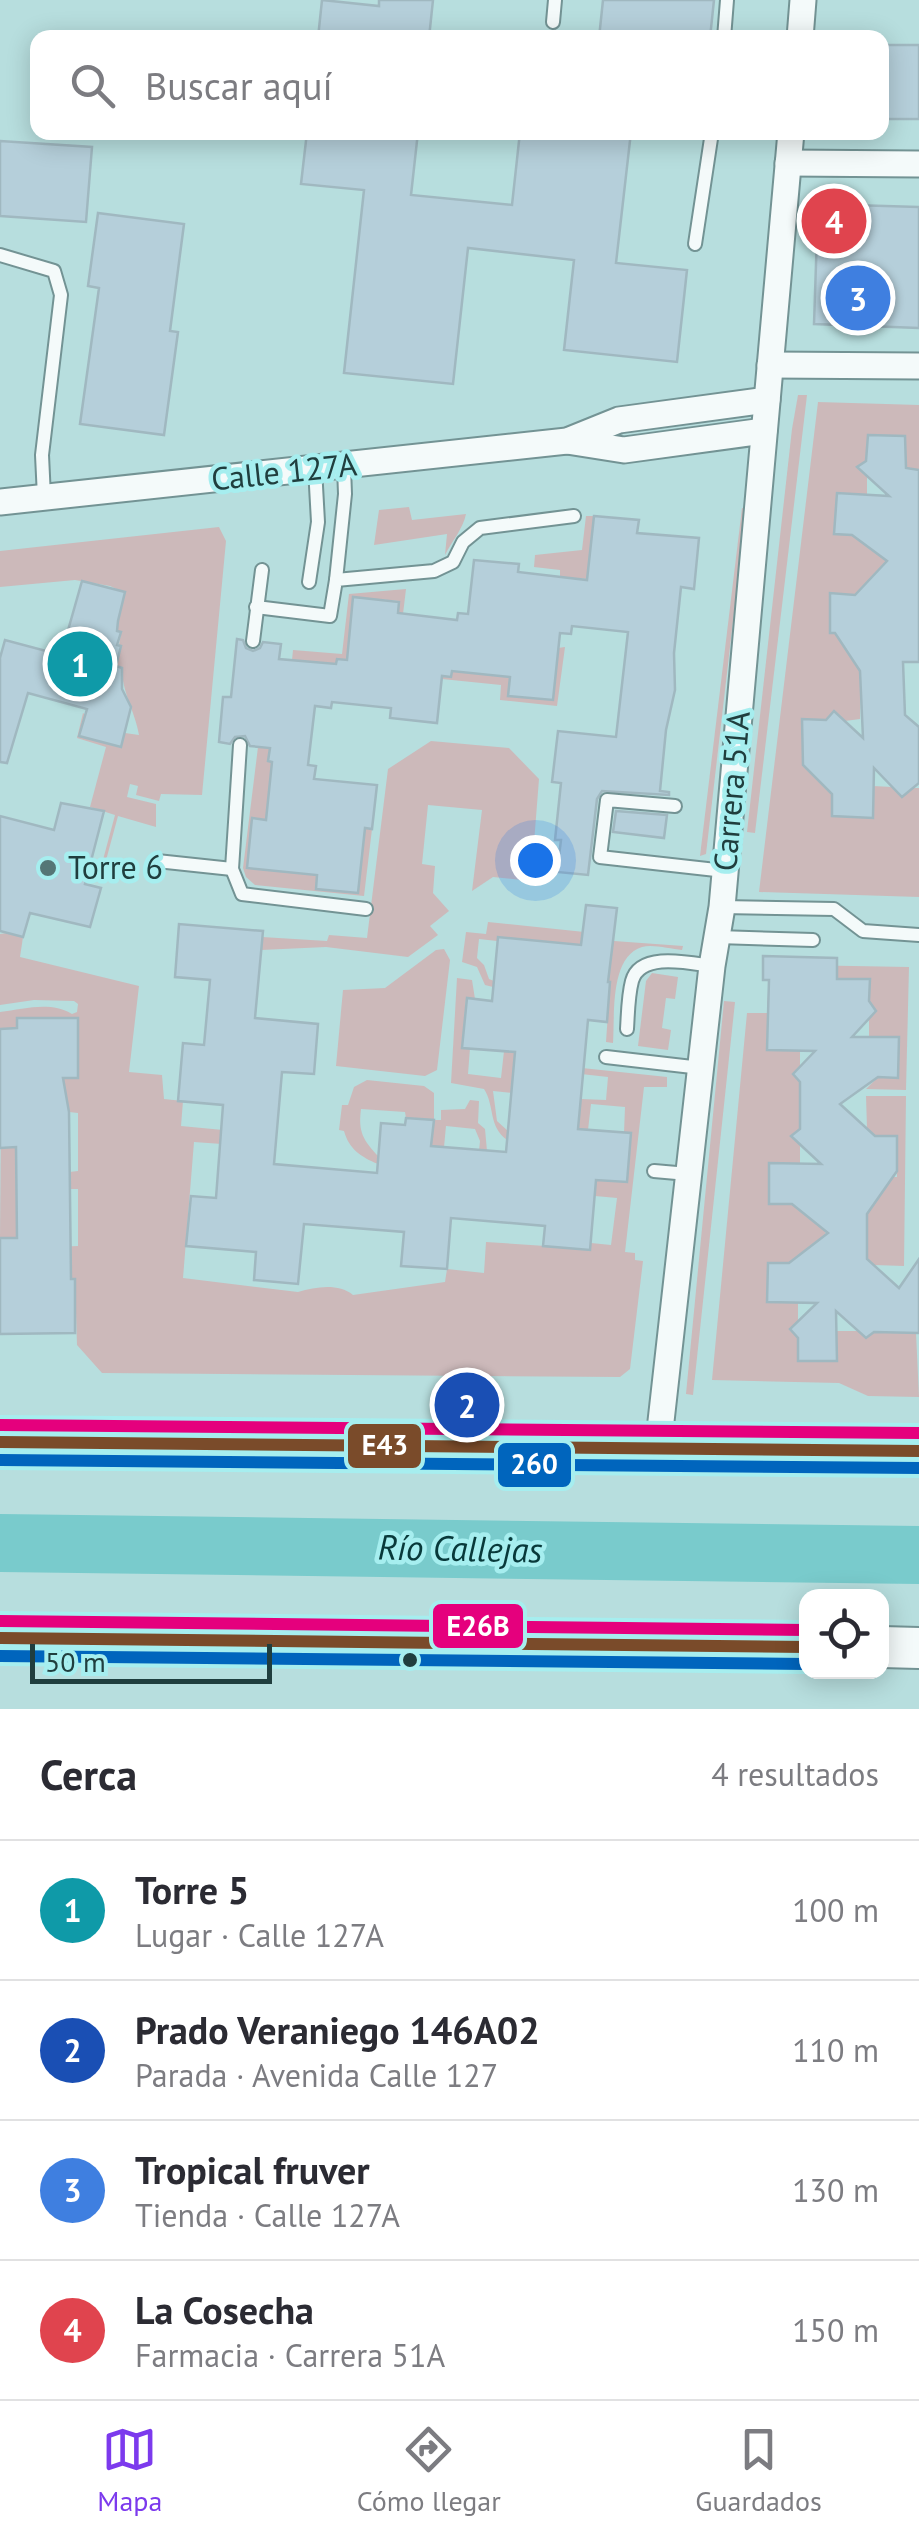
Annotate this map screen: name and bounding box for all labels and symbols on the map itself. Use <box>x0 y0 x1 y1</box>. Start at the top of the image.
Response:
pin: 4 <box>802 184 866 258</box>
pin: 3 <box>826 260 890 336</box>
street label: Calle 127A <box>209 442 359 500</box>
pin: 1 <box>48 626 112 702</box>
street label: Carrera 51A <box>703 709 759 873</box>
your location <box>510 835 561 886</box>
place label: Torre 6 <box>68 846 163 888</box>
marker: Torre 6 <box>37 857 59 879</box>
pin: 2 <box>434 1368 500 1442</box>
line badge: E43 <box>346 1422 423 1470</box>
text: E43 <box>362 1426 408 1463</box>
line badge: 260 <box>496 1441 573 1489</box>
text: 260 <box>510 1445 558 1482</box>
water label: Río Callejas <box>377 1524 543 1572</box>
line badge: E26B <box>431 1602 525 1650</box>
text: E26B <box>447 1607 509 1644</box>
scale bar <box>30 1639 272 1684</box>
unlabelled marker <box>400 1650 420 1670</box>

